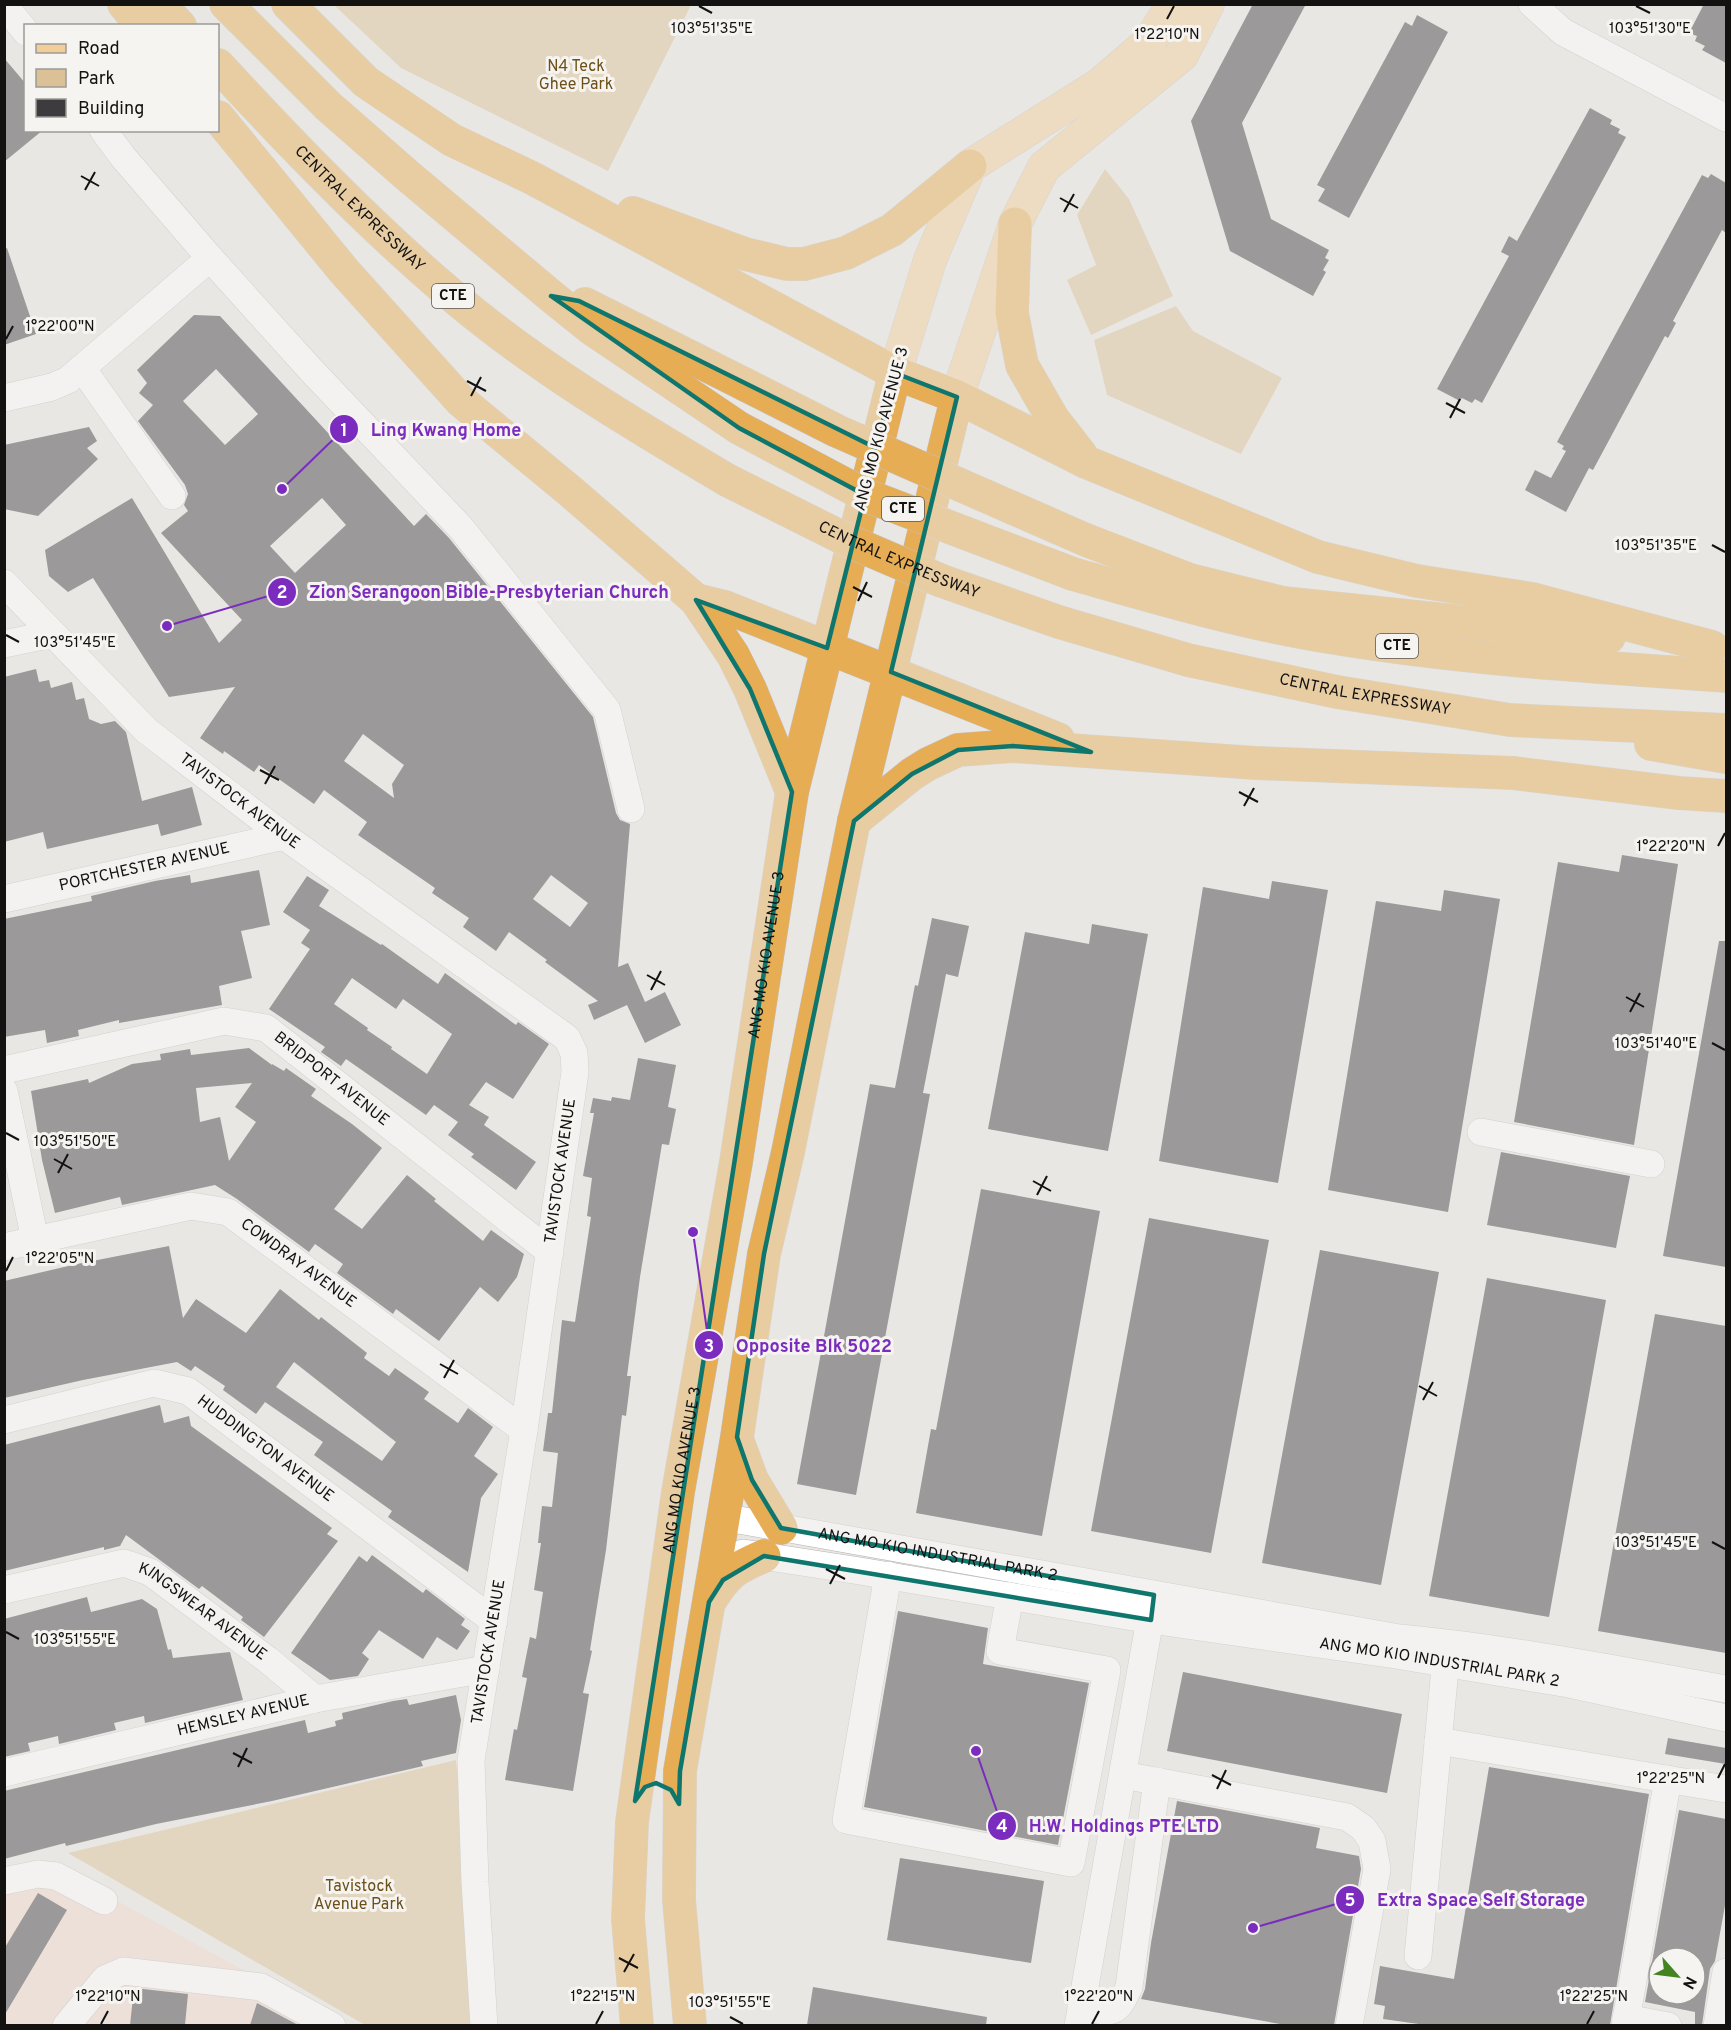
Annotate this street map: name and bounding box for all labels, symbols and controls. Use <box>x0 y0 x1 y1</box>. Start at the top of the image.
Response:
text: 103°51'35"E <box>671 20 753 39</box>
text: 103°51'30"E <box>1609 20 1691 39</box>
legend <box>24 24 219 132</box>
text: 1°22'10"N <box>1134 26 1200 45</box>
text: Road <box>78 38 120 61</box>
park label: N4 Teck Ghee Park <box>539 57 613 95</box>
text: Park <box>78 68 115 91</box>
text: Building <box>78 98 144 121</box>
street label: CENTRAL EXPRESSWAY <box>290 142 429 277</box>
road number: CTE <box>432 284 474 308</box>
text: 1°22'00"N <box>25 318 95 337</box>
street label: ANG MO KIO AVENUE 3 <box>850 345 914 513</box>
callout: Ling Kwang Home <box>329 411 533 447</box>
text: 1 <box>340 420 348 443</box>
text: Ling Kwang Home <box>371 420 521 443</box>
road number: CTE <box>882 497 924 521</box>
street label: CENTRAL EXPRESSWAY <box>815 517 982 603</box>
text: 103°51'35"E <box>1615 537 1697 556</box>
callout: Zion Serangoon Bible-Presbyterian Church <box>267 574 681 610</box>
text: 2 <box>276 582 288 605</box>
text: Zion Serangoon Bible-Presbyterian Church <box>309 582 669 605</box>
text: 103°51'45"E <box>34 634 116 653</box>
road number: CTE <box>1376 634 1418 658</box>
street label: CENTRAL EXPRESSWAY <box>1277 670 1452 720</box>
street label: TAVISTOCK AVENUE <box>175 749 303 854</box>
text: 1°22'20"N <box>1637 838 1705 857</box>
street label: PORTCHESTER AVENUE <box>57 839 232 896</box>
street label: ANG MO KIO AVENUE 3 <box>745 870 790 1040</box>
street label: BRIDPORT AVENUE <box>270 1028 393 1131</box>
text: 103°51'40"E <box>1615 1035 1697 1054</box>
street label: TAVISTOCK AVENUE <box>541 1097 581 1245</box>
text: 103°51'50"E <box>34 1133 116 1152</box>
street label: COWDRAY AVENUE <box>236 1214 360 1313</box>
text: 1°22'05"N <box>26 1250 94 1269</box>
callout: Opposite Blk 5022 <box>694 1327 904 1363</box>
text: 3 <box>704 1336 714 1359</box>
text: Opposite Blk 5022 <box>736 1336 892 1359</box>
street label: ANG MO KIO AVENUE 3 <box>660 1385 706 1555</box>
street label: HUDDINGTON AVENUE <box>193 1391 338 1507</box>
street label: ANG MO KIO INDUSTRIAL PARK 2 <box>816 1524 1059 1587</box>
text: 103°51'45"E <box>1615 1534 1697 1553</box>
street label: KINGSWEAR AVENUE <box>136 1559 270 1665</box>
street label: TAVISTOCK AVENUE <box>468 1578 510 1726</box>
text: 103°51'55"E <box>34 1631 116 1650</box>
street label: ANG MO KIO INDUSTRIAL PARK 2 <box>1318 1634 1561 1692</box>
street label: HEMSLEY AVENUE <box>175 1691 311 1741</box>
text: 1°22'25"N <box>1637 1770 1705 1789</box>
callout: H.W. Holdings PTE LTD <box>987 1808 1231 1844</box>
text: 4 <box>996 1816 1008 1839</box>
text: H.W. Holdings PTE LTD <box>1029 1816 1219 1839</box>
park label: Tavistock Avenue Park <box>314 1877 404 1915</box>
callout: Extra Space Self Storage <box>1335 1882 1597 1918</box>
text: 5 <box>1345 1890 1356 1913</box>
text: Extra Space Self Storage <box>1377 1890 1585 1913</box>
north arrow <box>1647 1946 1707 2006</box>
text: N <box>1677 1972 1700 1992</box>
text: 1°22'10"N <box>75 1988 141 2007</box>
text: 1°22'15"N <box>571 1988 635 2007</box>
text: 1°22'20"N <box>1065 1988 1133 2007</box>
text: 1°22'25"N <box>1560 1988 1628 2007</box>
text: 103°51'55"E <box>689 1994 771 2013</box>

